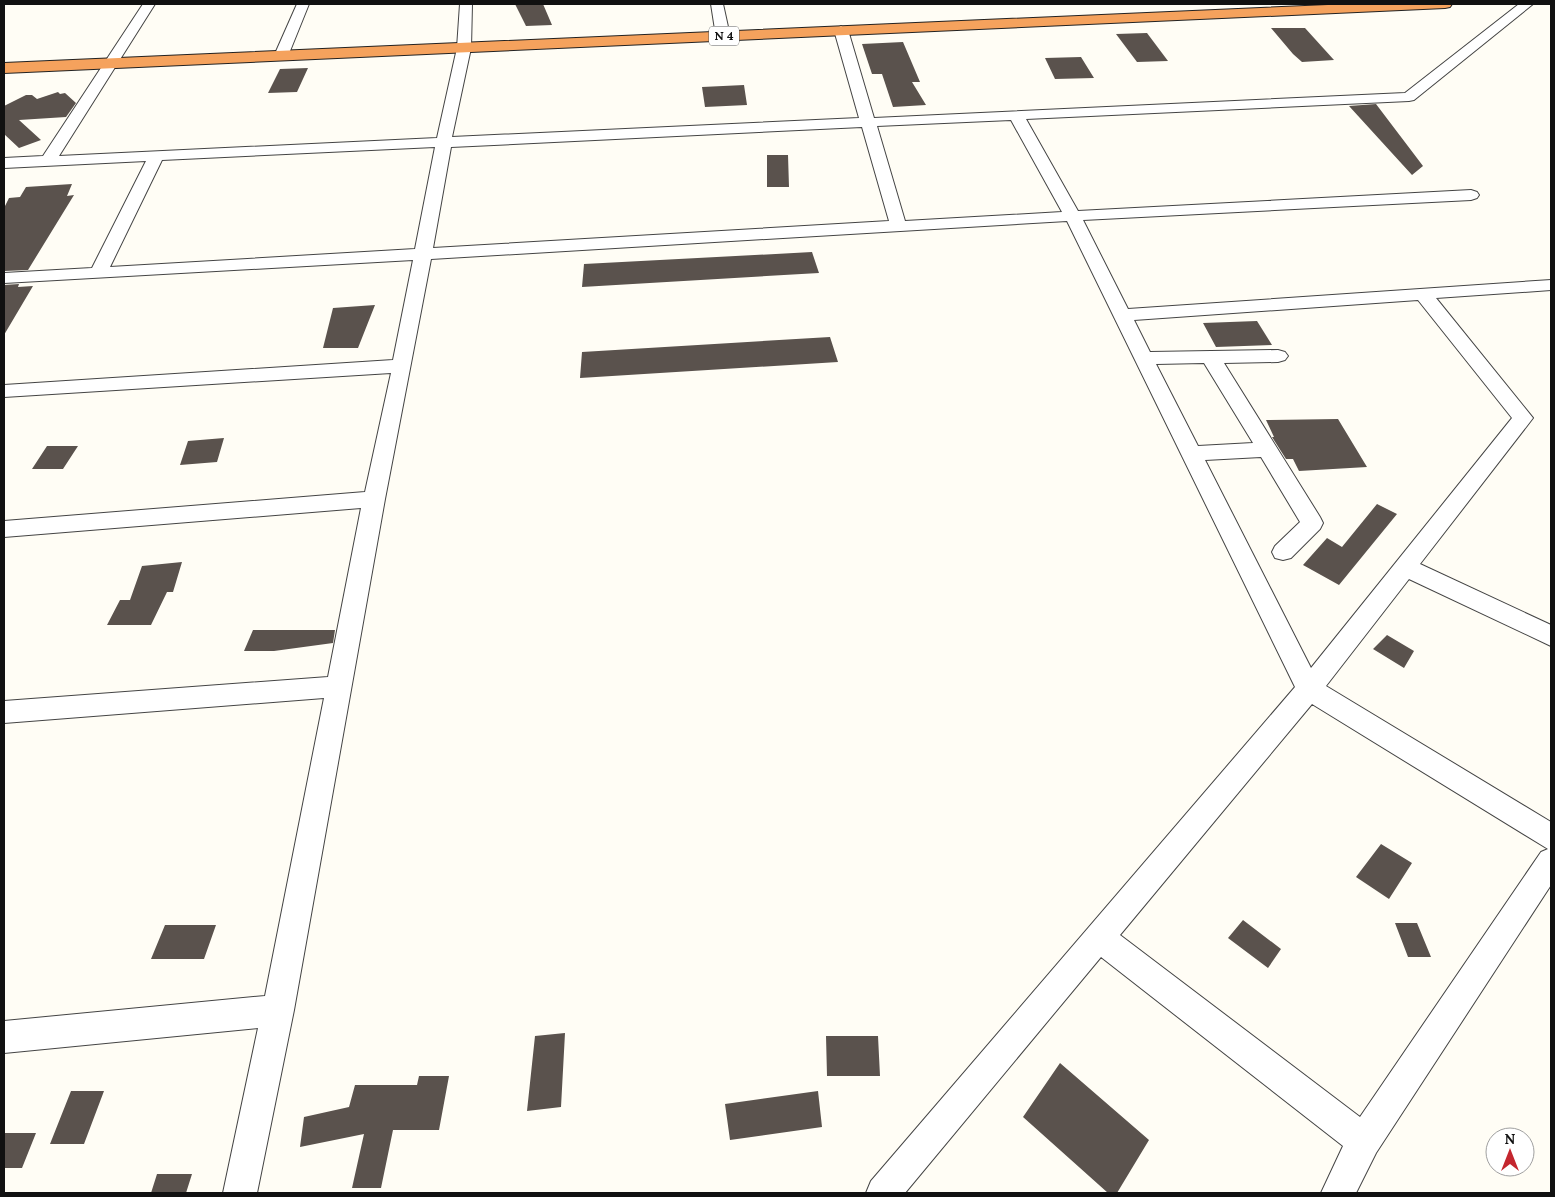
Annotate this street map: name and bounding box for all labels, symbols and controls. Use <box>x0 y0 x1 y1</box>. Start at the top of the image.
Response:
road number: N 4 <box>709 27 739 46</box>
north arrow <box>1485 1127 1535 1177</box>
text: N <box>1505 1130 1516 1148</box>

